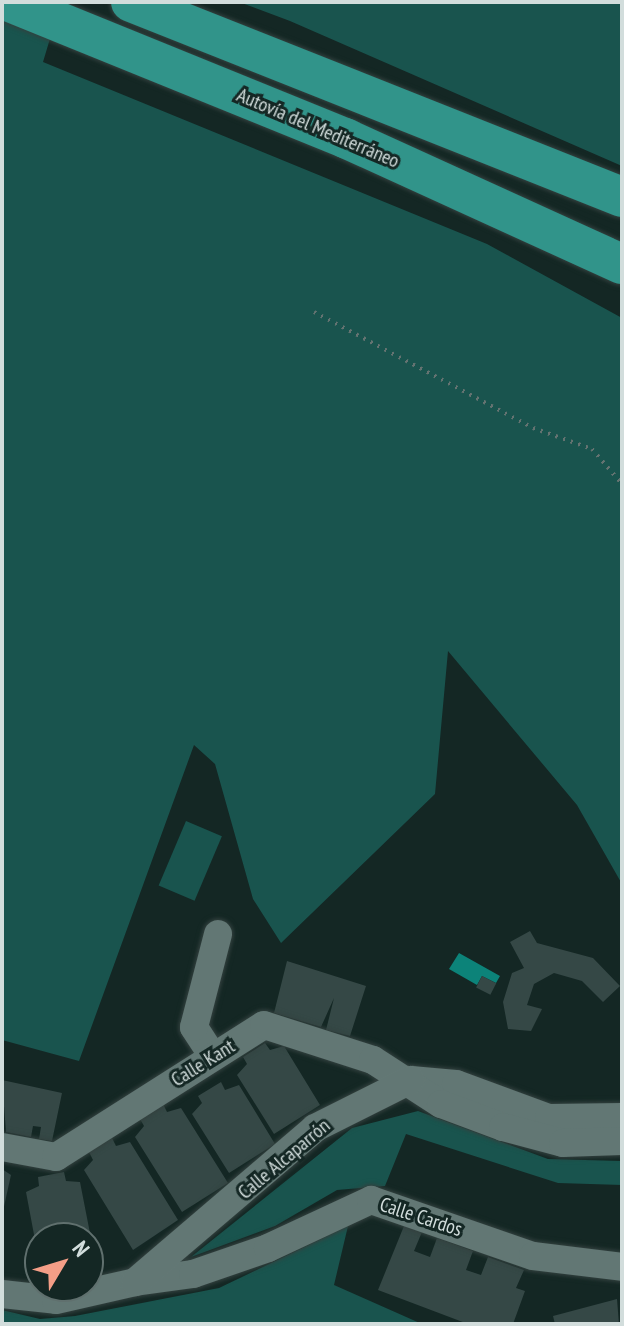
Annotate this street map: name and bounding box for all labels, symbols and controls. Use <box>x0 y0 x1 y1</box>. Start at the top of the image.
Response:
street label: Autovía del Mediterráneo <box>233 83 403 173</box>
street label: Calle Kant <box>167 1034 239 1092</box>
street label: Calle Alcaparrón <box>233 1113 335 1205</box>
street label: Calle Cardos <box>377 1192 465 1242</box>
north arrow <box>24 1222 104 1302</box>
text: N <box>67 1235 96 1262</box>

